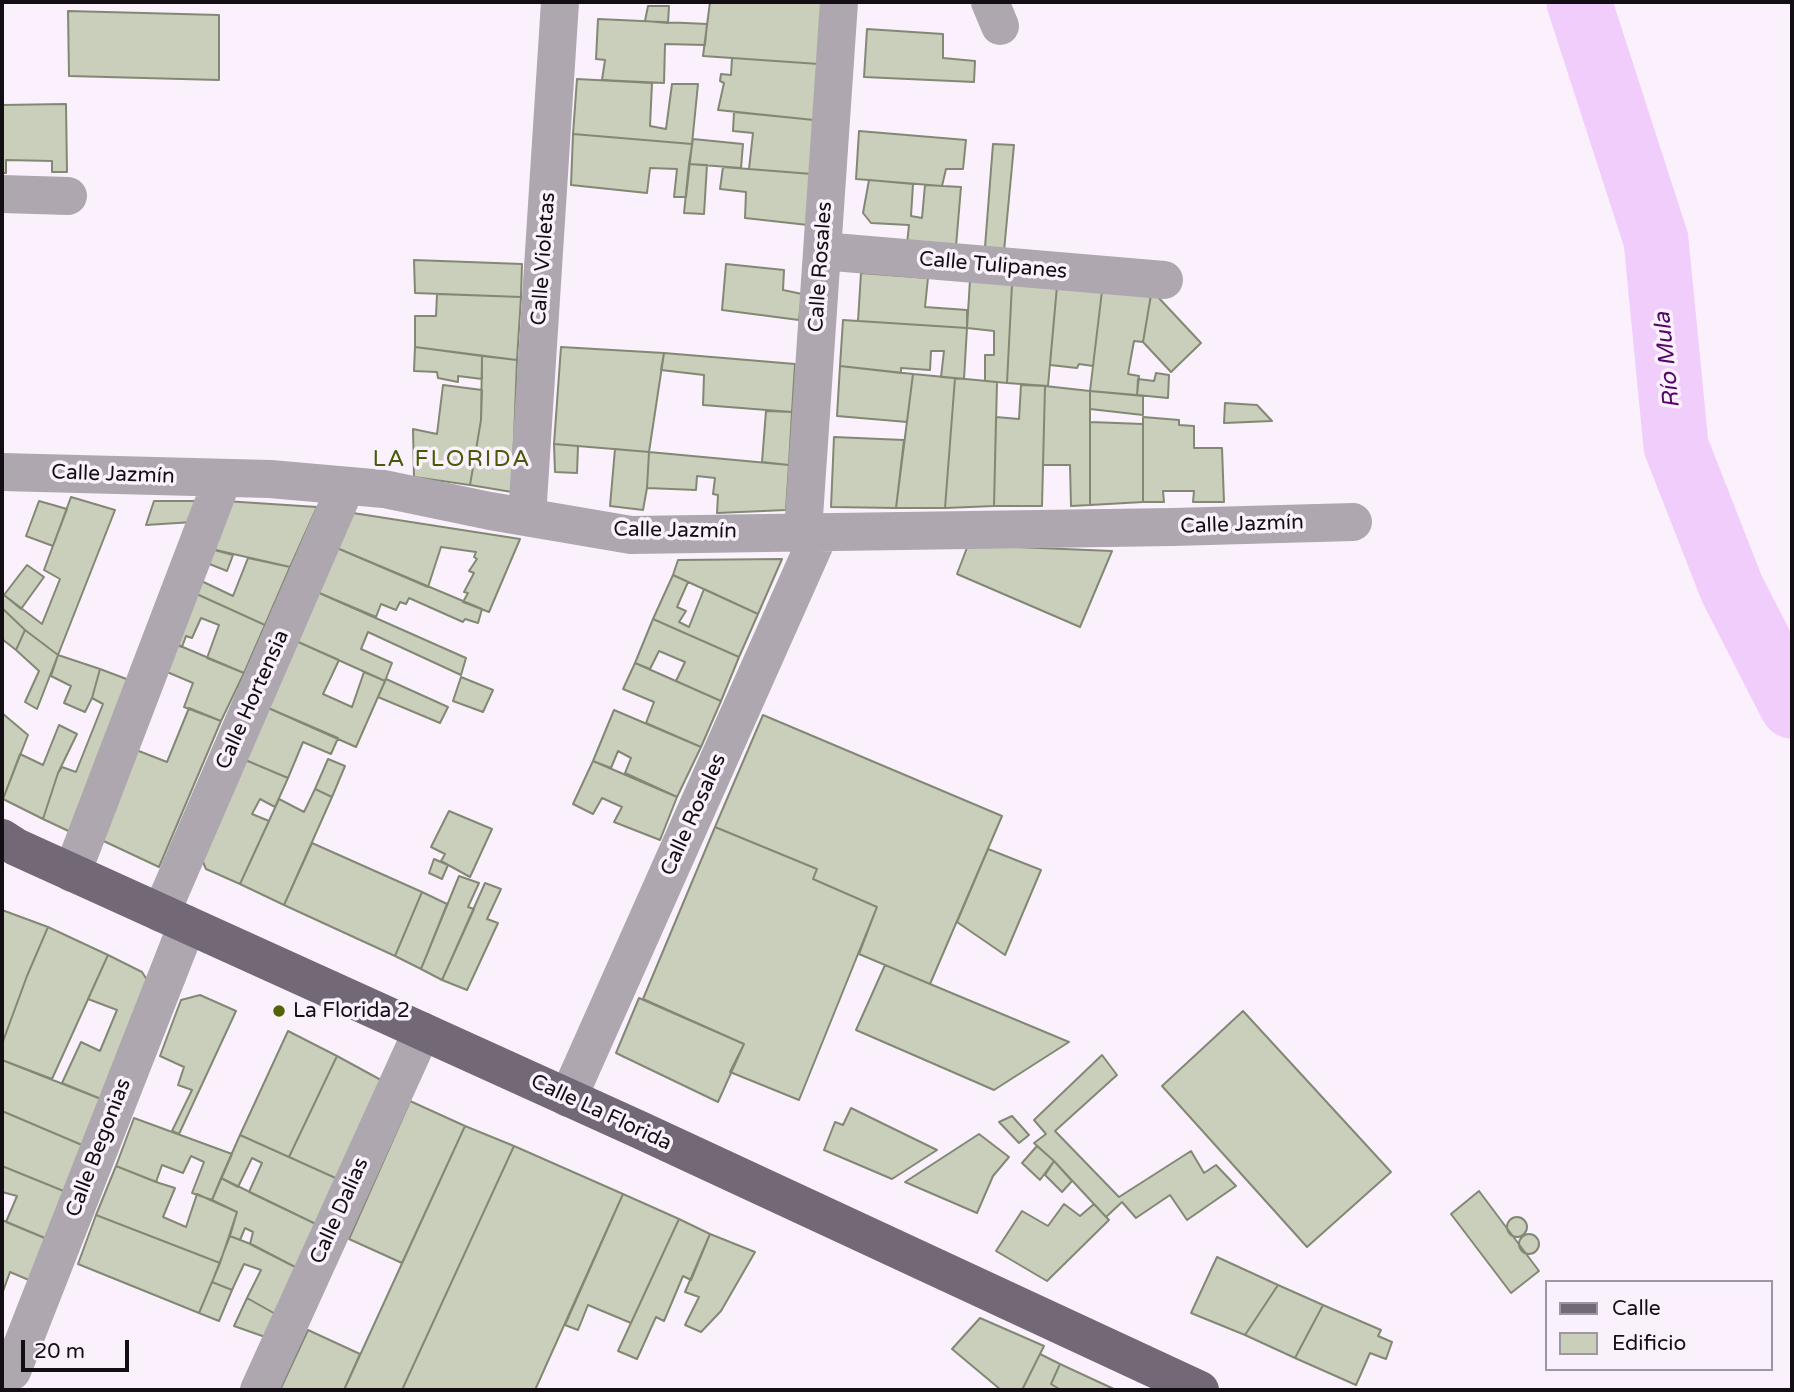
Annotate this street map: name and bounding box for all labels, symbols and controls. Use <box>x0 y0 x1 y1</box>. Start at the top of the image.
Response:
street label: Calle Violetas <box>527 191 561 327</box>
street label: Calle Rosales <box>804 201 838 333</box>
street label: Calle Tulipanes <box>918 247 1068 285</box>
water label: Río Mula <box>1649 310 1687 410</box>
district label: LA FLORIDA <box>374 446 530 474</box>
street label: Calle Jazmín <box>51 460 175 490</box>
street label: Calle Jazmín <box>1180 510 1304 540</box>
street label: Calle Jazmín <box>613 517 737 545</box>
street label: Calle Hortensia <box>211 626 295 774</box>
street label: Calle Rosales <box>656 750 732 880</box>
place label: La Florida 2 <box>293 998 410 1024</box>
marker: La Florida 2 <box>271 1003 287 1019</box>
street label: Calle La Florida <box>527 1069 675 1157</box>
street label: Calle Begonias <box>61 1075 137 1221</box>
street label: Calle Dalias <box>305 1154 375 1268</box>
legend <box>1546 1280 1773 1371</box>
text: Calle <box>1612 1296 1661 1321</box>
scale bar <box>24 1326 133 1370</box>
text: Edificio <box>1612 1331 1686 1356</box>
text: 20 m <box>34 1339 85 1364</box>

